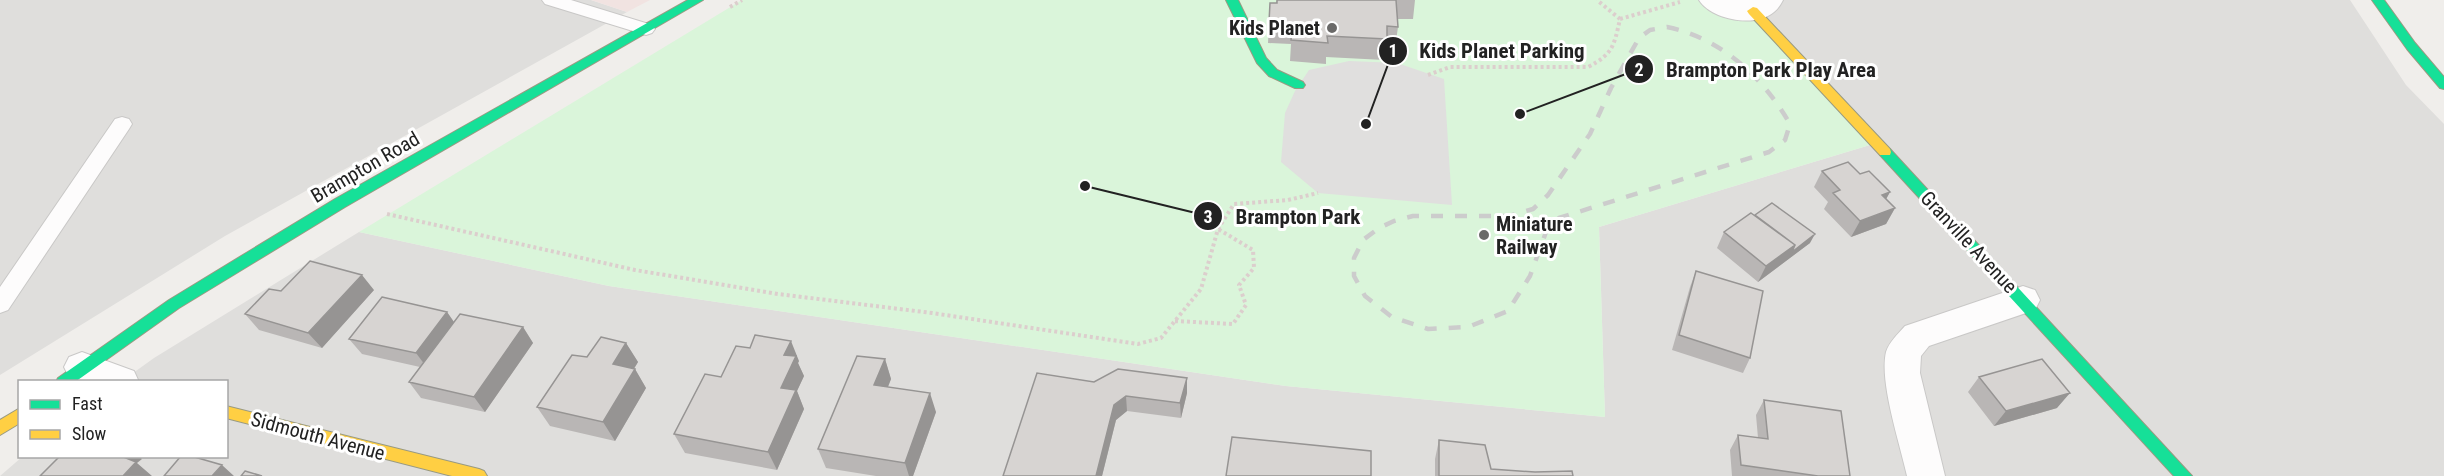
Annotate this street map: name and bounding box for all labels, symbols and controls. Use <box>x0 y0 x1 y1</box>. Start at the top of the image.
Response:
place label: Kids Planet <box>1229 16 1320 40</box>
marker: Kids Planet <box>1325 21 1339 35</box>
callout: Kids Planet Parking <box>1378 31 1597 70</box>
text: Kids Planet Parking <box>1419 39 1585 63</box>
text: 1 <box>1388 40 1398 61</box>
callout: Brampton Park Play Area <box>1624 50 1888 89</box>
text: Brampton Park Play Area <box>1666 58 1876 82</box>
text: 2 <box>1634 59 1644 80</box>
street label: Brampton Road <box>306 126 424 208</box>
street label: Granville Avenue <box>1916 186 2022 298</box>
callout: Brampton Park <box>1193 197 1372 236</box>
text: Brampton Park <box>1236 205 1361 229</box>
text: 3 <box>1203 206 1213 227</box>
place label: Miniature Railway <box>1496 212 1572 259</box>
marker: Miniature Railway <box>1477 228 1491 242</box>
legend <box>18 380 228 458</box>
text: Fast <box>72 393 103 414</box>
street label: Sidmouth Avenue <box>249 407 387 465</box>
text: Slow <box>72 423 107 444</box>

